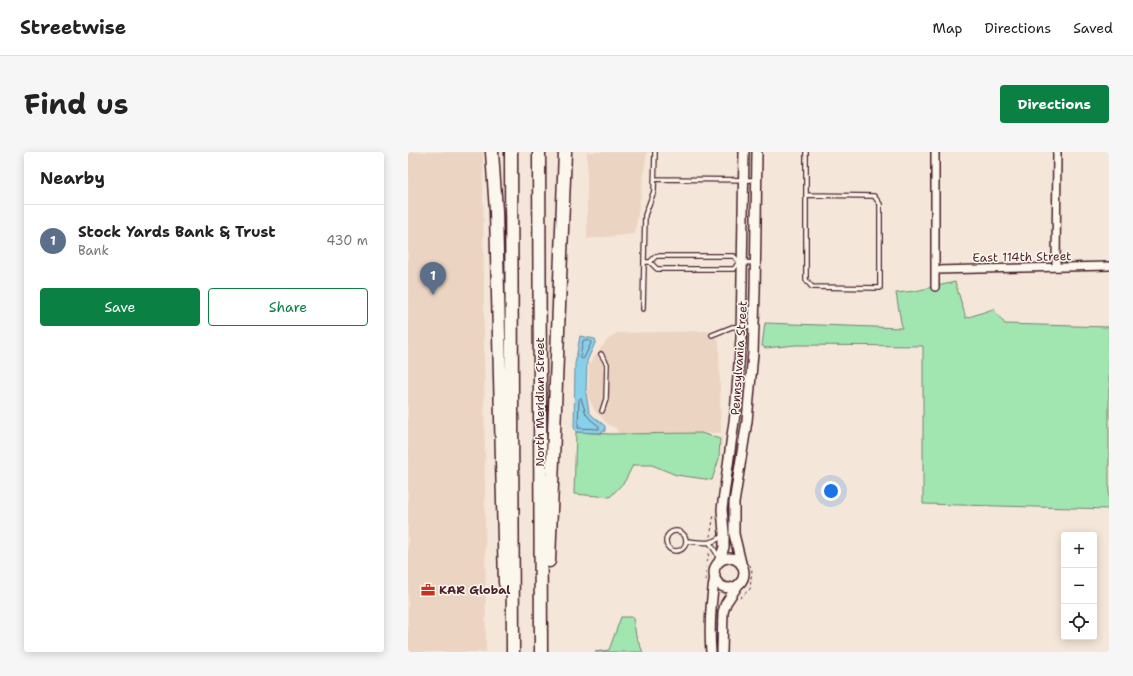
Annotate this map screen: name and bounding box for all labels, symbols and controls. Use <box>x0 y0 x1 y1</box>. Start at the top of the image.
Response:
text: Streetwise <box>20 15 126 40</box>
text: Map <box>933 19 963 37</box>
text: Directions <box>985 19 1051 37</box>
text: Saved <box>1073 19 1113 37</box>
text: Find us <box>24 85 129 123</box>
button: Directions <box>1000 85 1109 123</box>
text: Nearby <box>40 167 105 189</box>
text: Stock Yards Bank & Trust <box>78 222 276 242</box>
text: 1 <box>50 232 56 249</box>
text: 430 m <box>326 232 368 249</box>
text: Bank <box>78 242 109 259</box>
street label: East 114th Street <box>972 248 1072 266</box>
pin: 1 <box>420 262 446 295</box>
button: Save <box>40 288 200 326</box>
button: Share <box>208 288 368 326</box>
street label: Pennsylvania Street <box>727 300 751 416</box>
street label: North Meridian Street <box>532 337 548 467</box>
your location <box>821 481 841 501</box>
map controls <box>1061 532 1097 640</box>
button: + <box>1061 532 1097 568</box>
button: − <box>1061 568 1097 604</box>
office icon: KAR Global <box>420 582 436 598</box>
place label: KAR Global <box>439 582 510 598</box>
button: locate <box>1061 604 1097 640</box>

